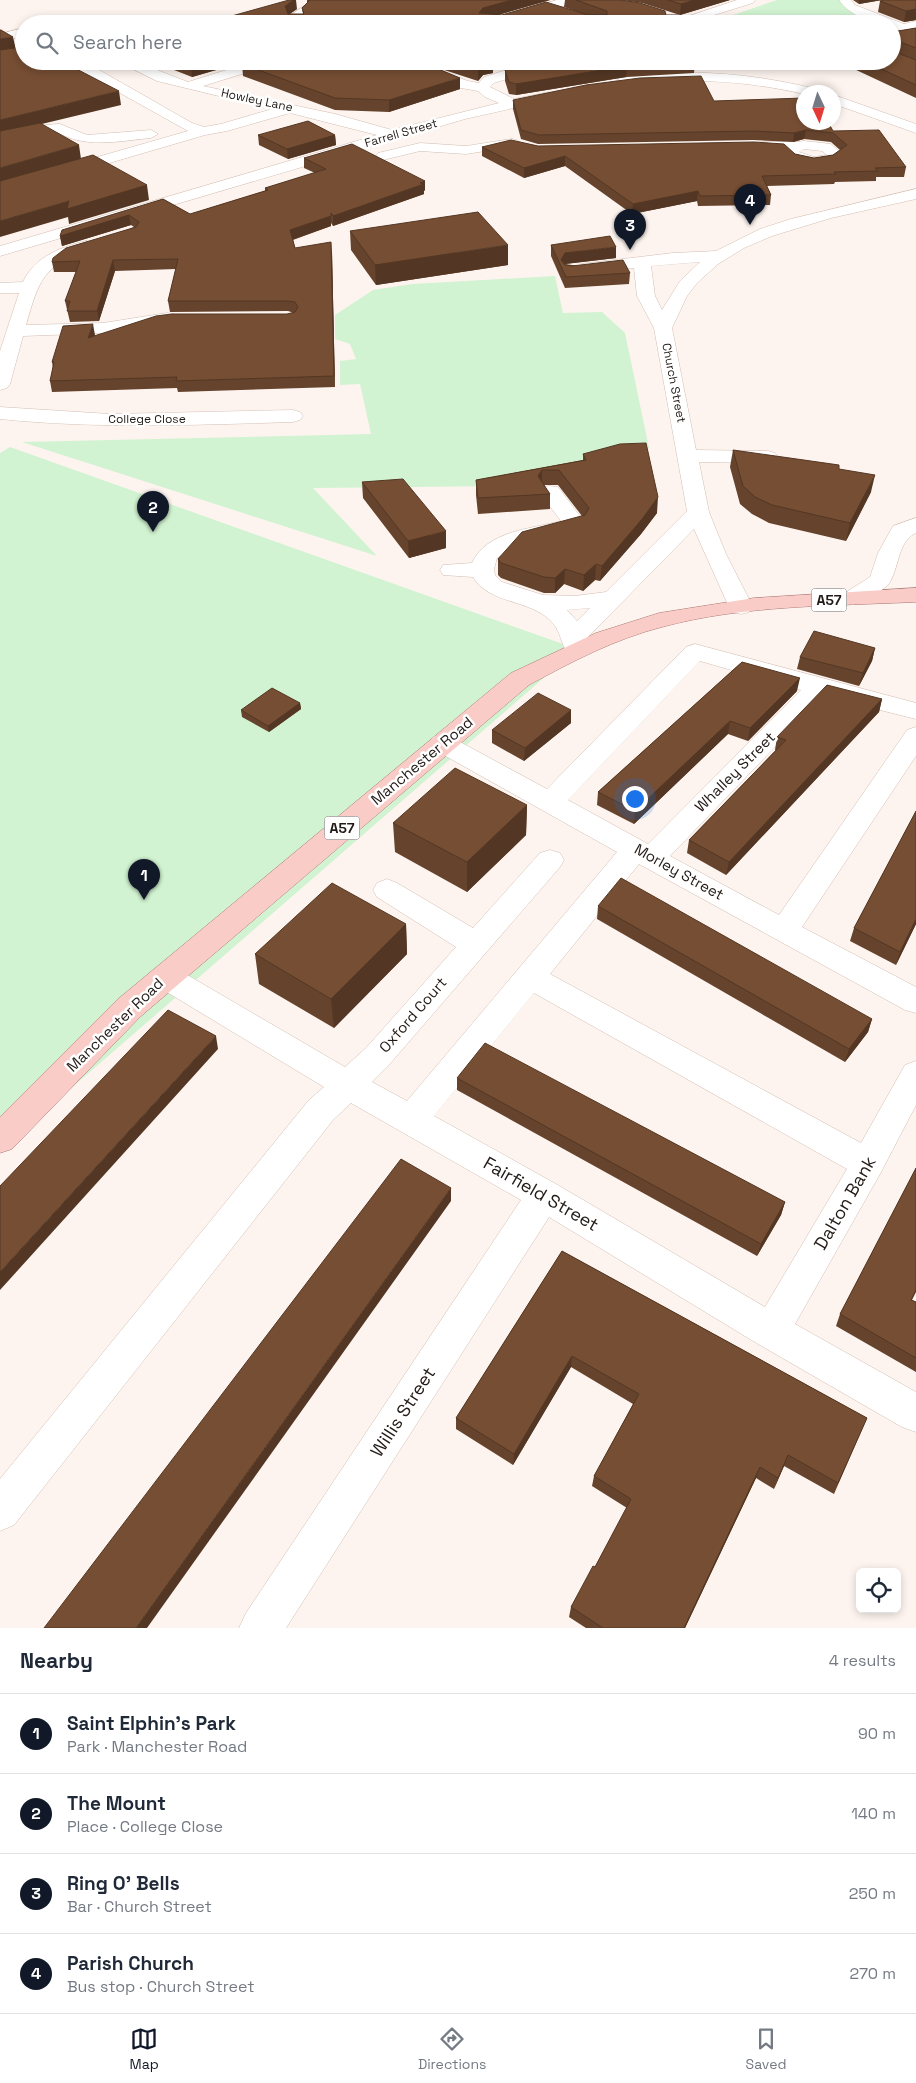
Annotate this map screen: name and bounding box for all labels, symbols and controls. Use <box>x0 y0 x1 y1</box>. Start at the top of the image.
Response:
search box <box>15 15 901 70</box>
icon: search <box>33 29 61 57</box>
text: Search here <box>73 30 183 55</box>
street label: Howley Lane <box>220 85 294 115</box>
north arrow <box>796 85 841 130</box>
street label: Farrell Street <box>363 115 439 151</box>
pin: 4 <box>734 184 766 225</box>
pin: 3 <box>614 209 646 250</box>
street label: Church Street <box>658 342 690 424</box>
street label: College Close <box>108 411 186 427</box>
pin: 2 <box>137 491 169 532</box>
road number: A57 <box>812 588 846 612</box>
street label: Manchester Road <box>367 712 477 809</box>
street label: Whalley Street <box>690 727 779 816</box>
your location <box>622 786 648 812</box>
road number: A57 <box>324 816 360 840</box>
street label: Morley Street <box>631 839 727 904</box>
pin: 1 <box>128 859 160 900</box>
street label: Oxford Court <box>375 973 451 1056</box>
street label: Manchester Road <box>62 974 167 1076</box>
street label: Fairfield Street <box>479 1151 603 1236</box>
street label: Dalton Bank <box>809 1152 881 1254</box>
street label: Willis Street <box>365 1362 440 1461</box>
map controls <box>856 1568 901 1613</box>
button: locate <box>856 1568 901 1613</box>
text: Nearby <box>20 1647 93 1674</box>
text: 4 results <box>829 1650 896 1671</box>
text: Saint Elphin's Park <box>67 1711 236 1736</box>
text: 1 <box>32 1723 40 1744</box>
text: 90 m <box>858 1723 896 1744</box>
text: Park · Manchester Road <box>67 1736 247 1757</box>
text: The Mount <box>67 1791 166 1816</box>
text: 2 <box>31 1803 41 1824</box>
text: 140 m <box>851 1803 896 1824</box>
text: Place · College Close <box>67 1816 223 1837</box>
text: Ring O' Bells <box>67 1871 180 1896</box>
text: 3 <box>31 1883 41 1904</box>
text: 250 m <box>849 1883 896 1904</box>
text: Bar · Church Street <box>67 1896 212 1917</box>
text: Parish Church <box>67 1951 194 1976</box>
text: 4 <box>31 1963 41 1984</box>
text: 270 m <box>849 1963 896 1984</box>
text: Bus stop · Church Street <box>67 1976 255 1997</box>
tab: Map <box>130 2025 159 2073</box>
tab: Directions <box>418 2025 486 2073</box>
tab: Saved <box>746 2025 786 2073</box>

